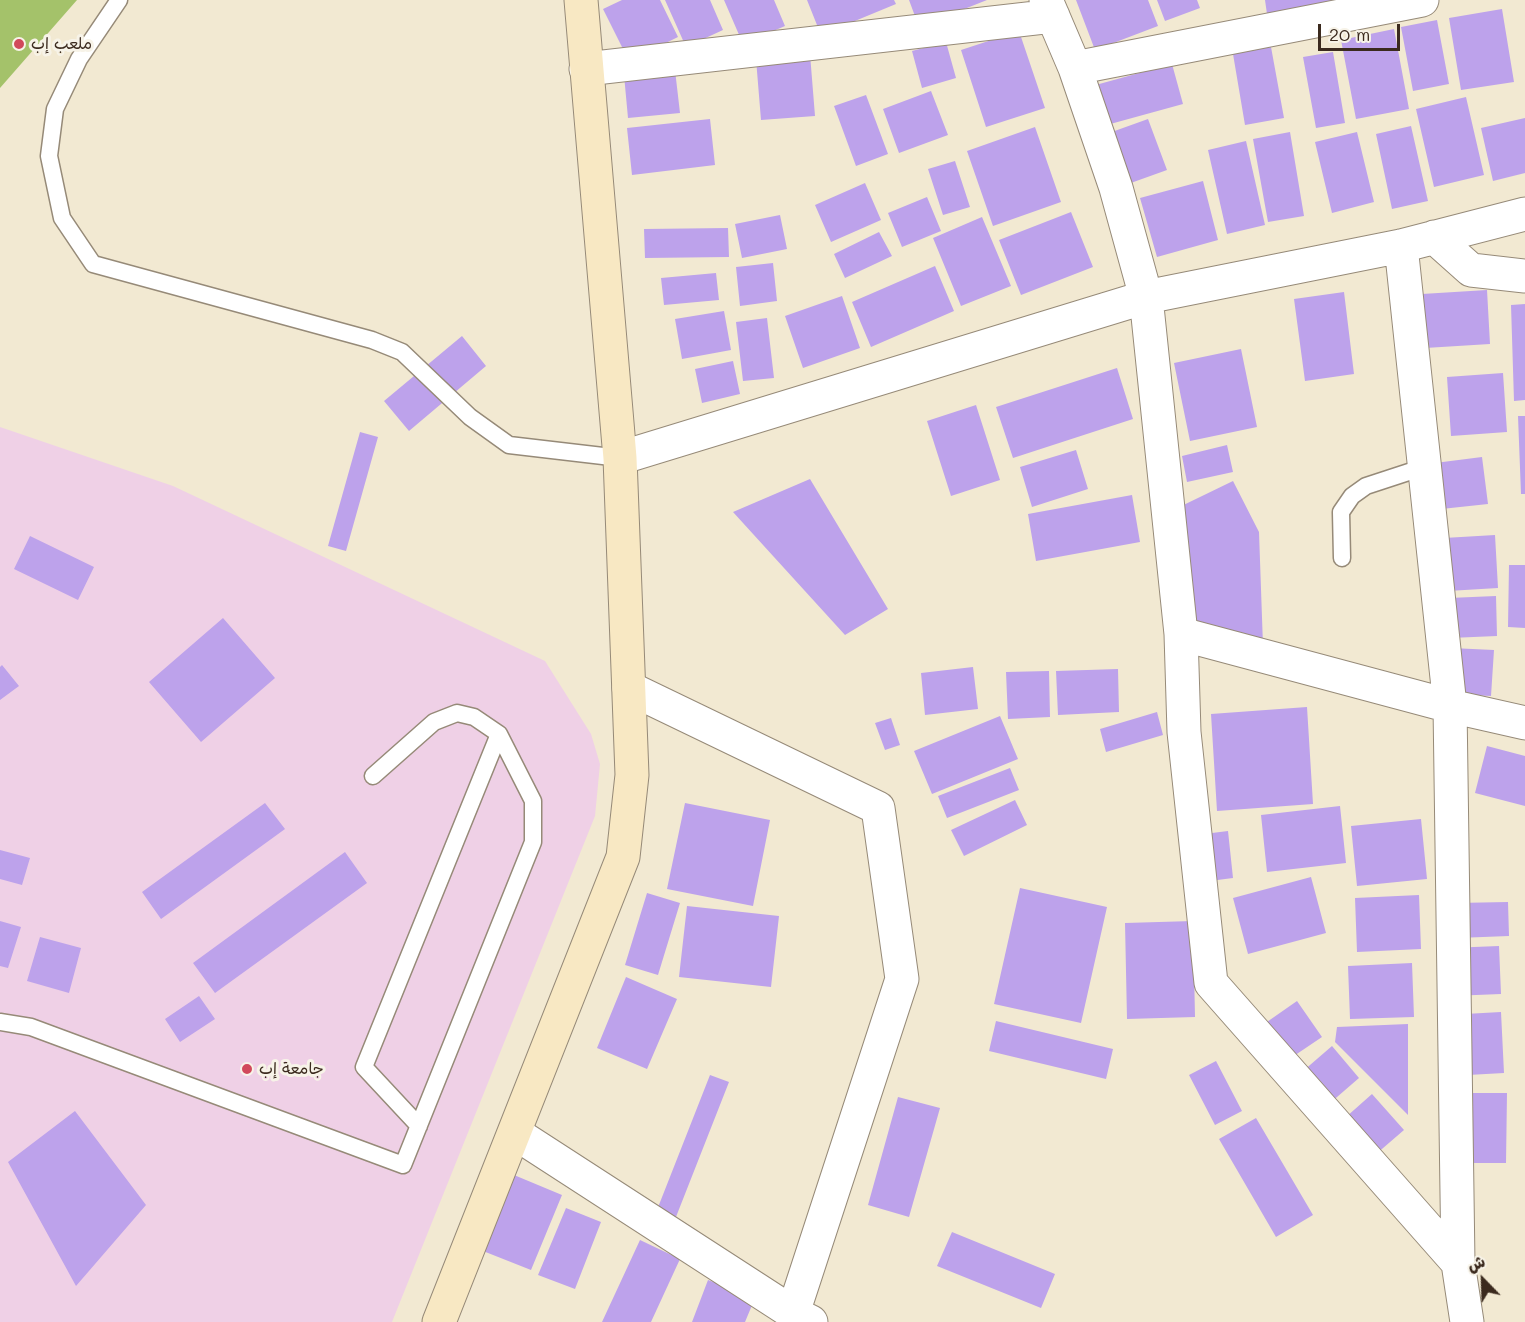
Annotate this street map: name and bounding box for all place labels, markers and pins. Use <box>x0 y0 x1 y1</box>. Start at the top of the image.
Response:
place label: ملعب إب <box>31 34 92 54</box>
marker: ملعب إب <box>12 37 26 51</box>
place label: جامعة إب <box>259 1059 324 1079</box>
marker: جامعة إب <box>240 1062 254 1076</box>

